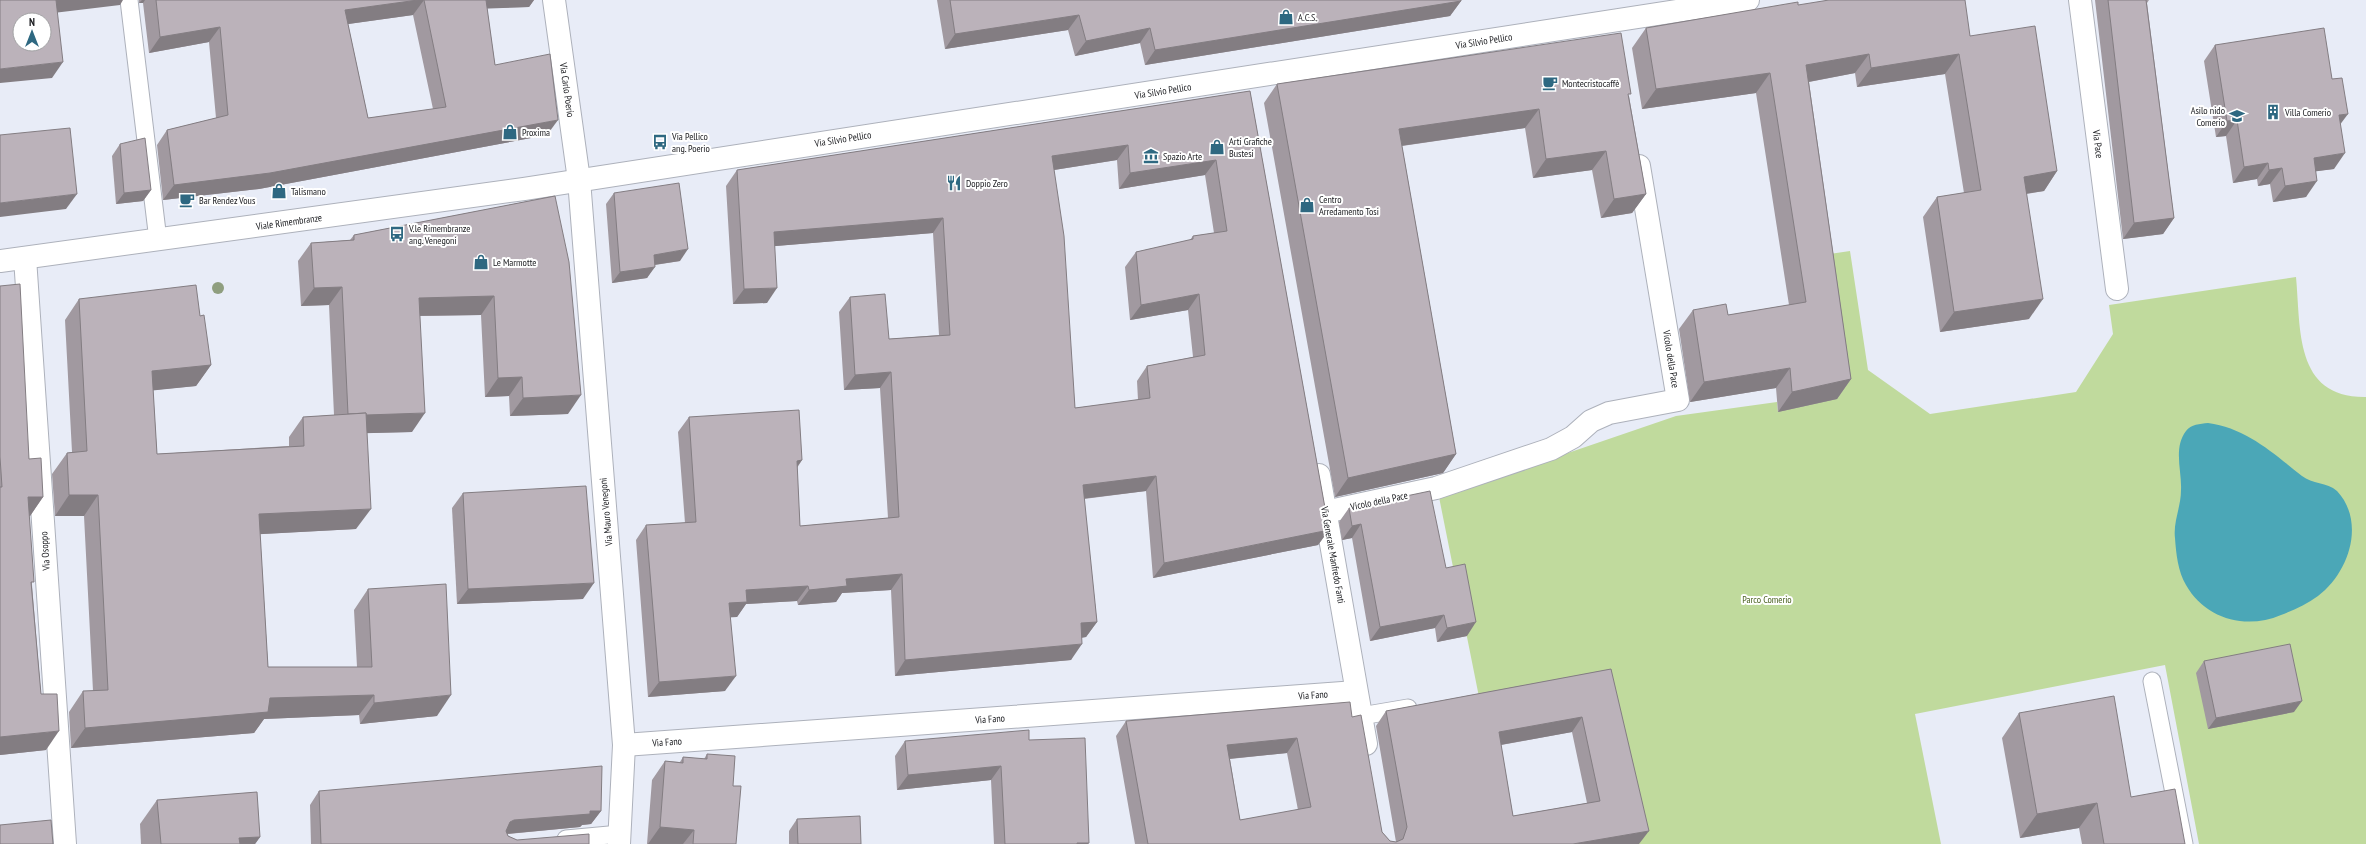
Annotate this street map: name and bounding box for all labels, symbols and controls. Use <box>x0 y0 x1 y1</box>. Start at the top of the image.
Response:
shop icon: A.C.S. <box>1277 8 1295 26</box>
place label: A.C.S. <box>1298 11 1317 24</box>
north arrow <box>12 12 52 52</box>
text: N <box>29 15 35 29</box>
street label: Via Silvio Pellico <box>1454 30 1513 52</box>
street label: Via Carlo Poerio <box>557 61 577 118</box>
cafe icon: Montecristocaffè <box>1541 74 1559 92</box>
place label: Montecristocaffè <box>1562 77 1619 90</box>
street label: Via Silvio Pellico <box>1133 80 1192 102</box>
building icon: Villa Comerio <box>2264 103 2282 121</box>
place label: Asilo nido Comerio <box>2191 104 2225 129</box>
place label: Villa Comerio <box>2284 106 2331 119</box>
school or university icon: Asilo nido Comerio <box>2228 107 2246 125</box>
shop icon: Proxima <box>501 123 519 141</box>
place label: Proxima <box>522 126 550 139</box>
street label: Via Silvio Pellico <box>813 128 872 150</box>
street label: Via Pace <box>2090 128 2106 159</box>
place label: Via Pellico ang. Poerio <box>671 130 710 155</box>
bus stop icon: Via Pellico ang. Poerio <box>651 133 669 151</box>
place label: Arti Grafiche Bustesi <box>1229 135 1272 160</box>
shop icon: Arti Grafiche Bustesi <box>1208 138 1226 156</box>
museum icon: Spazio Arte <box>1142 147 1160 165</box>
place label: Spazio Arte <box>1163 150 1202 163</box>
restaurant icon: Doppio Zero <box>945 174 963 192</box>
place label: Doppio Zero <box>966 177 1008 190</box>
shop icon: Talismano <box>270 182 288 200</box>
place label: Talismano <box>291 185 326 198</box>
cafe icon: Bar Rendez Vous <box>178 191 196 209</box>
place label: Centro Arredamento Tosi <box>1319 193 1379 218</box>
place label: Bar Rendez Vous <box>199 194 256 207</box>
shop icon: Centro Arredamento Tosi <box>1298 196 1316 214</box>
street label: Viale Rimembranze <box>254 211 323 233</box>
place label: V.le Rimembranze ang. Venegoni <box>408 222 470 247</box>
bus stop icon: V.le Rimembranze ang. Venegoni <box>388 225 406 243</box>
shop icon: Le Marmotte <box>472 253 490 271</box>
place label: Le Marmotte <box>493 256 536 269</box>
street label: Vicolo della Pace <box>1660 328 1682 389</box>
street label: Via Mauro Venegoni <box>597 477 616 548</box>
street label: Vicolo della Pace <box>1348 489 1409 514</box>
street label: Via Generale Manfredo Fanti <box>1318 505 1348 604</box>
street label: Via Osoppo <box>37 531 53 572</box>
park label: Parco Comerio <box>1742 593 1792 606</box>
street label: Via Fano <box>1297 687 1328 703</box>
street label: Via Fano <box>974 711 1005 727</box>
street label: Via Fano <box>651 734 682 750</box>

